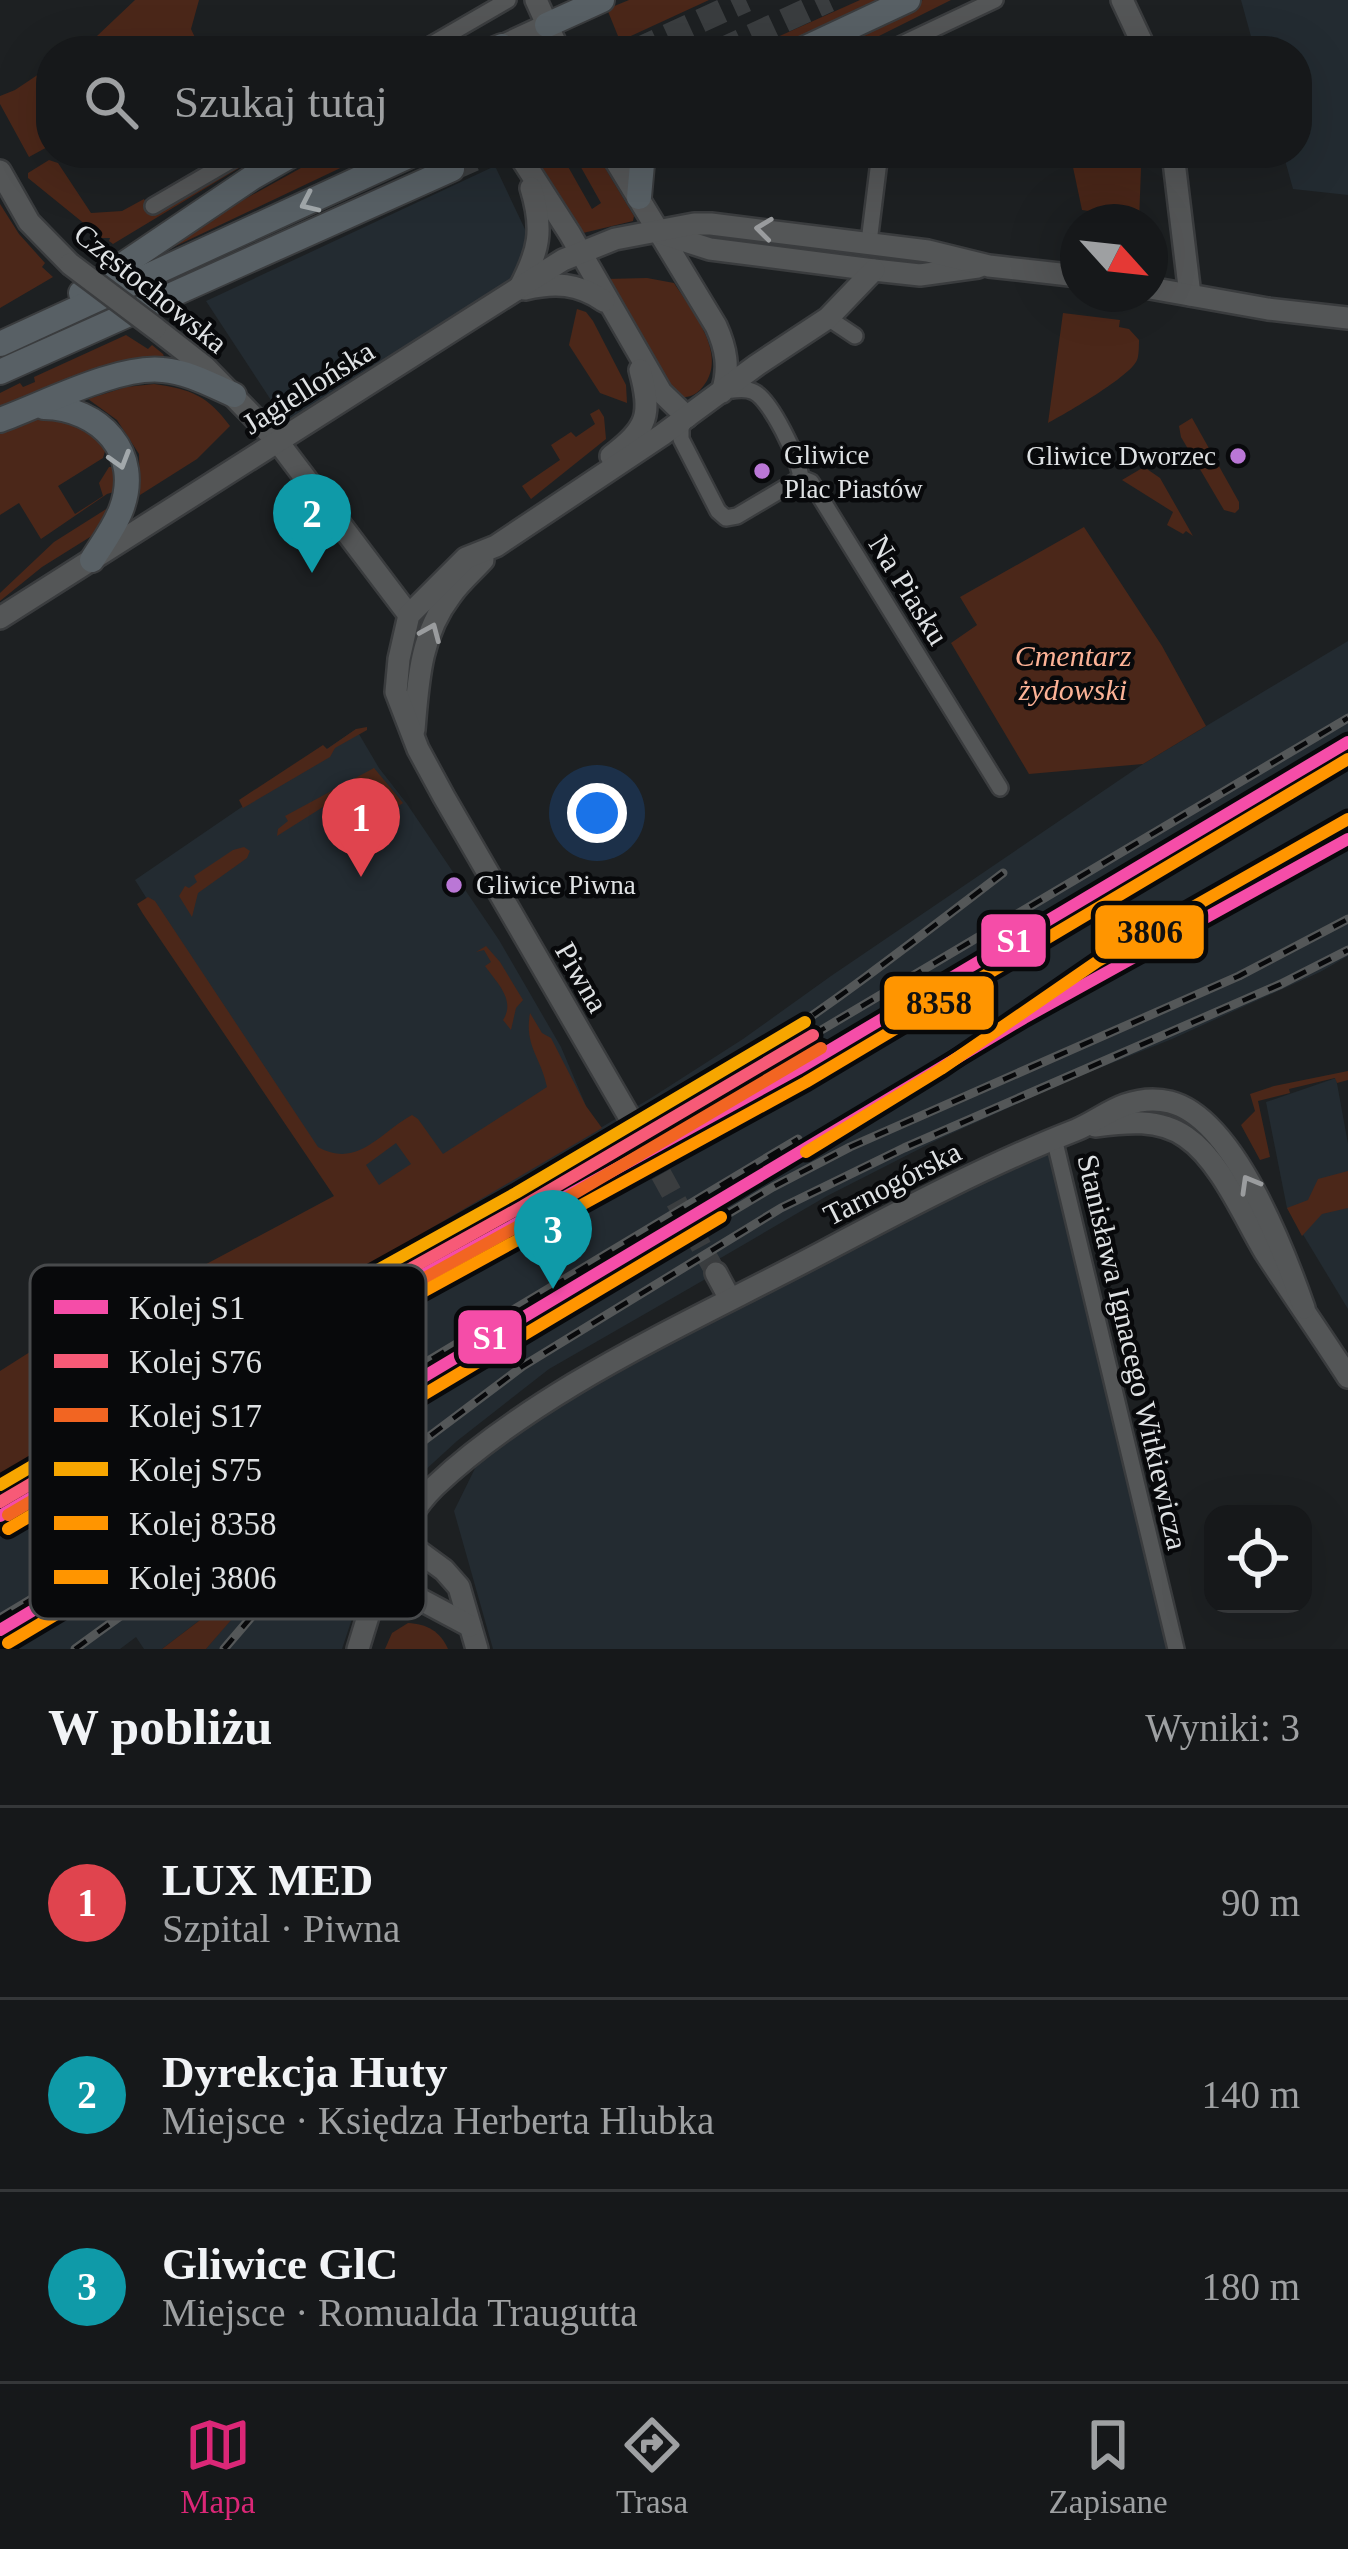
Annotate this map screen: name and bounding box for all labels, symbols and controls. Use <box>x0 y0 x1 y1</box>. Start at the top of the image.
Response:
search box <box>36 36 1312 168</box>
icon: search <box>78 69 144 135</box>
text: Szukaj tutaj <box>174 77 388 127</box>
one-way arrow <box>300 189 321 212</box>
north arrow <box>1060 204 1168 312</box>
street label: Częstochowska <box>68 216 234 360</box>
one-way arrow <box>754 217 774 243</box>
street label: Jagiellońska <box>236 334 380 440</box>
place label: Gliwice Plac Piastów <box>784 440 923 504</box>
place label: Gliwice Dworzec <box>1026 441 1216 471</box>
marker: Gliwice Dworzec <box>1227 445 1249 467</box>
one-way arrow <box>106 448 131 469</box>
marker: Gliwice Plac Piastów <box>751 460 773 482</box>
pin: 2 <box>273 474 351 573</box>
street label: Na Piasku <box>863 529 955 651</box>
one-way arrow <box>417 622 441 643</box>
park label: Cmentarz żydowski <box>1015 639 1132 706</box>
pin: 1 <box>322 778 400 877</box>
your location <box>567 783 627 843</box>
place label: Gliwice Piwna <box>476 870 636 900</box>
marker: Gliwice Piwna <box>443 874 465 896</box>
line badge: 3806 <box>1093 903 1206 961</box>
line badge: S1 <box>979 912 1048 969</box>
text: 3806 <box>1117 914 1183 950</box>
text: S1 <box>997 923 1031 959</box>
street label: Piwna <box>549 936 615 1018</box>
line badge: 8358 <box>882 974 996 1032</box>
text: 8358 <box>906 985 972 1021</box>
street label: Tarnogórska <box>818 1134 966 1232</box>
street label: Stanisława Ignacego Witkiewicza <box>1071 1151 1195 1553</box>
one-way arrow <box>1240 1175 1263 1197</box>
pin: 3 <box>514 1190 592 1289</box>
legend <box>30 1265 426 1619</box>
text: Kolej S1 <box>129 1290 245 1326</box>
line badge: S1 <box>456 1308 524 1366</box>
text: S1 <box>473 1320 507 1356</box>
text: Kolej S76 <box>129 1344 262 1380</box>
text: Kolej S17 <box>129 1398 262 1434</box>
text: Kolej S75 <box>129 1452 262 1488</box>
map controls <box>1204 1505 1312 1613</box>
button: locate <box>1204 1505 1312 1613</box>
text: Kolej 8358 <box>129 1506 277 1542</box>
text: Kolej 3806 <box>129 1560 277 1596</box>
text: W pobliżu <box>48 1699 272 1755</box>
text: Wyniki: 3 <box>1145 1706 1300 1749</box>
text: LUX MED <box>162 1855 373 1905</box>
text: 1 <box>77 1881 97 1924</box>
text: 90 m <box>1221 1881 1300 1924</box>
text: Szpital · Piwna <box>162 1907 400 1950</box>
text: Dyrekcja Huty <box>162 2047 447 2097</box>
text: 2 <box>77 2073 97 2116</box>
text: 140 m <box>1201 2073 1300 2116</box>
text: Miejsce · Księdza Herberta Hlubka <box>162 2099 714 2142</box>
text: Gliwice GlC <box>162 2239 398 2289</box>
text: 3 <box>77 2265 97 2308</box>
text: 180 m <box>1201 2265 1300 2308</box>
text: Miejsce · Romualda Traugutta <box>162 2291 638 2334</box>
tab: Mapa <box>180 2412 255 2521</box>
tab: Trasa <box>616 2412 688 2521</box>
tab: Zapisane <box>1049 2412 1168 2521</box>

